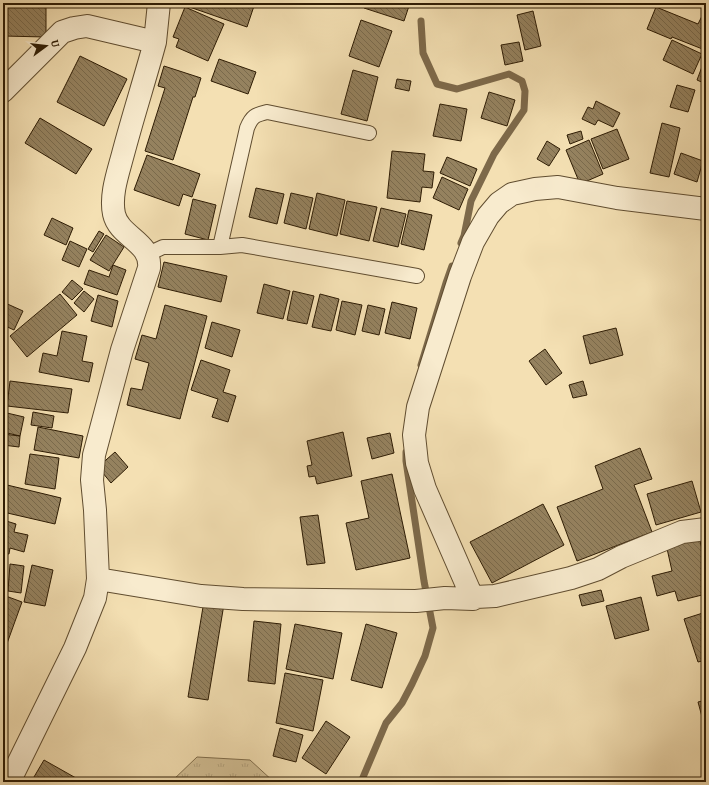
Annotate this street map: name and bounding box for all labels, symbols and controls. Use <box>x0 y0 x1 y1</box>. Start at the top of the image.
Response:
north arrow <box>26 26 66 66</box>
text: U <box>47 38 64 50</box>

